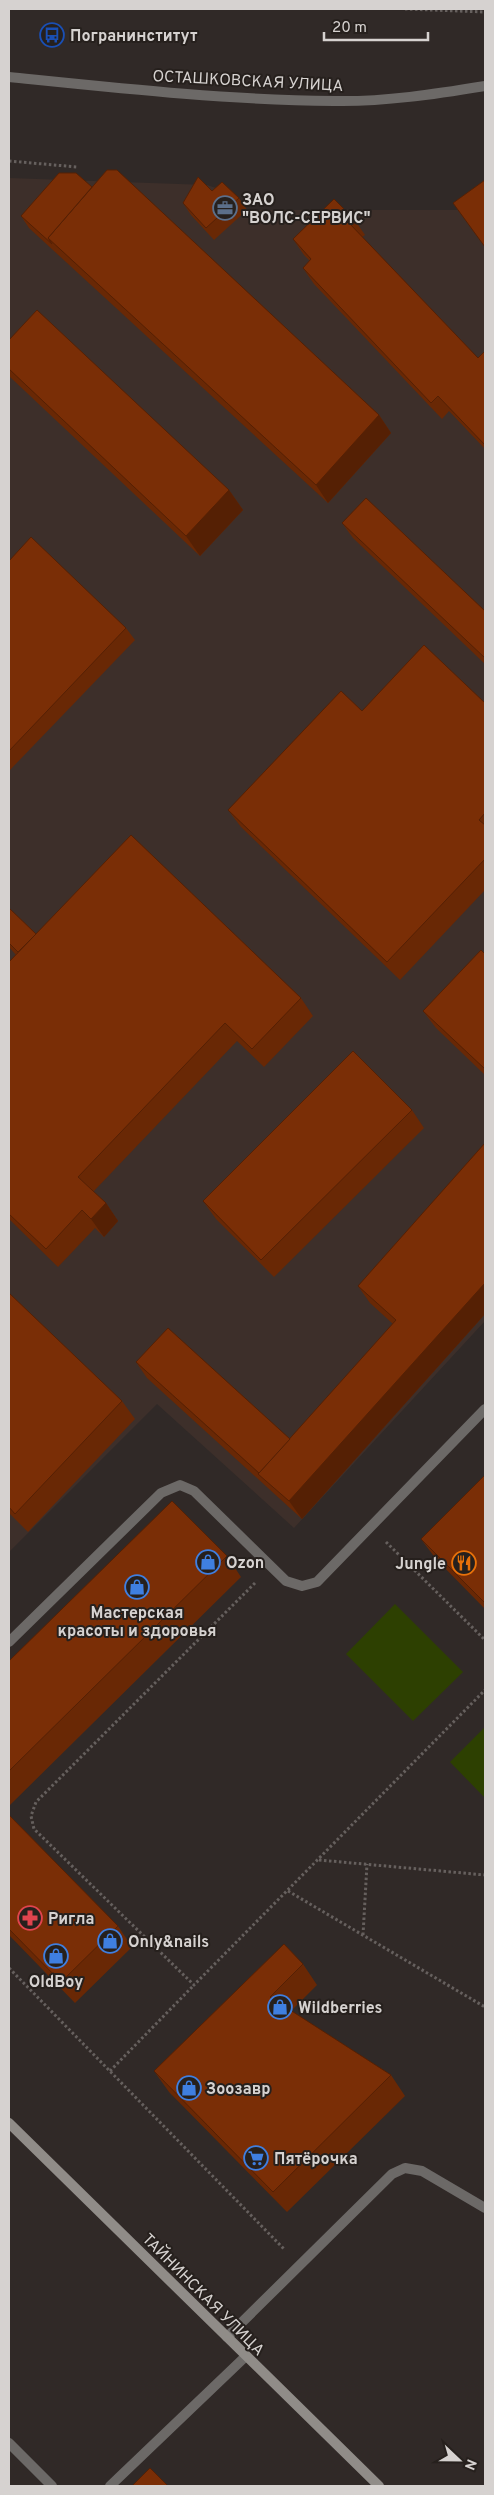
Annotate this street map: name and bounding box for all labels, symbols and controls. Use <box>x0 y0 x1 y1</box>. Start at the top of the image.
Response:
scale bar <box>324 10 428 42</box>
text: 20 m <box>332 19 367 38</box>
bus stop icon: Погранинститут <box>39 22 65 48</box>
place label: Погранинститут <box>70 27 198 47</box>
street label: ОСТАШКОВСКАЯ УЛИЦА <box>152 67 344 97</box>
place label: ЗАО "ВОЛС-СЕРВИС" <box>242 191 371 229</box>
office icon: ЗАО "ВОЛС-СЕРВИС" <box>212 195 238 221</box>
shop icon: Ozon <box>195 1549 221 1575</box>
restaurant icon: Jungle <box>451 1550 477 1576</box>
place label: Ozon <box>226 1554 264 1574</box>
place label: Jungle <box>395 1555 446 1575</box>
shop icon: Мастерская красоты и здоровья <box>124 1574 150 1600</box>
place label: Мастерская красоты и здоровья <box>58 1604 216 1642</box>
pharmacy icon: Ригла <box>17 1905 43 1931</box>
place label: Ригла <box>48 1910 94 1930</box>
shop icon: Only&nails <box>97 1928 123 1954</box>
place label: Only&nails <box>128 1933 209 1953</box>
shop icon: OldBoy <box>43 1943 69 1969</box>
place label: OldBoy <box>29 1973 83 1993</box>
shop icon: Wildberries <box>267 1994 293 2020</box>
place label: Wildberries <box>298 1999 383 2019</box>
shop icon: Зоозавр <box>176 2075 202 2101</box>
place label: Зоозавр <box>206 2080 271 2100</box>
supermarket icon: Пятёрочка <box>243 2145 269 2171</box>
place label: Пятёрочка <box>274 2150 358 2170</box>
street label: ТАЙНИНСКАЯ УЛИЦА <box>137 2229 270 2361</box>
north arrow <box>434 2435 484 2485</box>
text: N <box>460 2456 479 2472</box>

